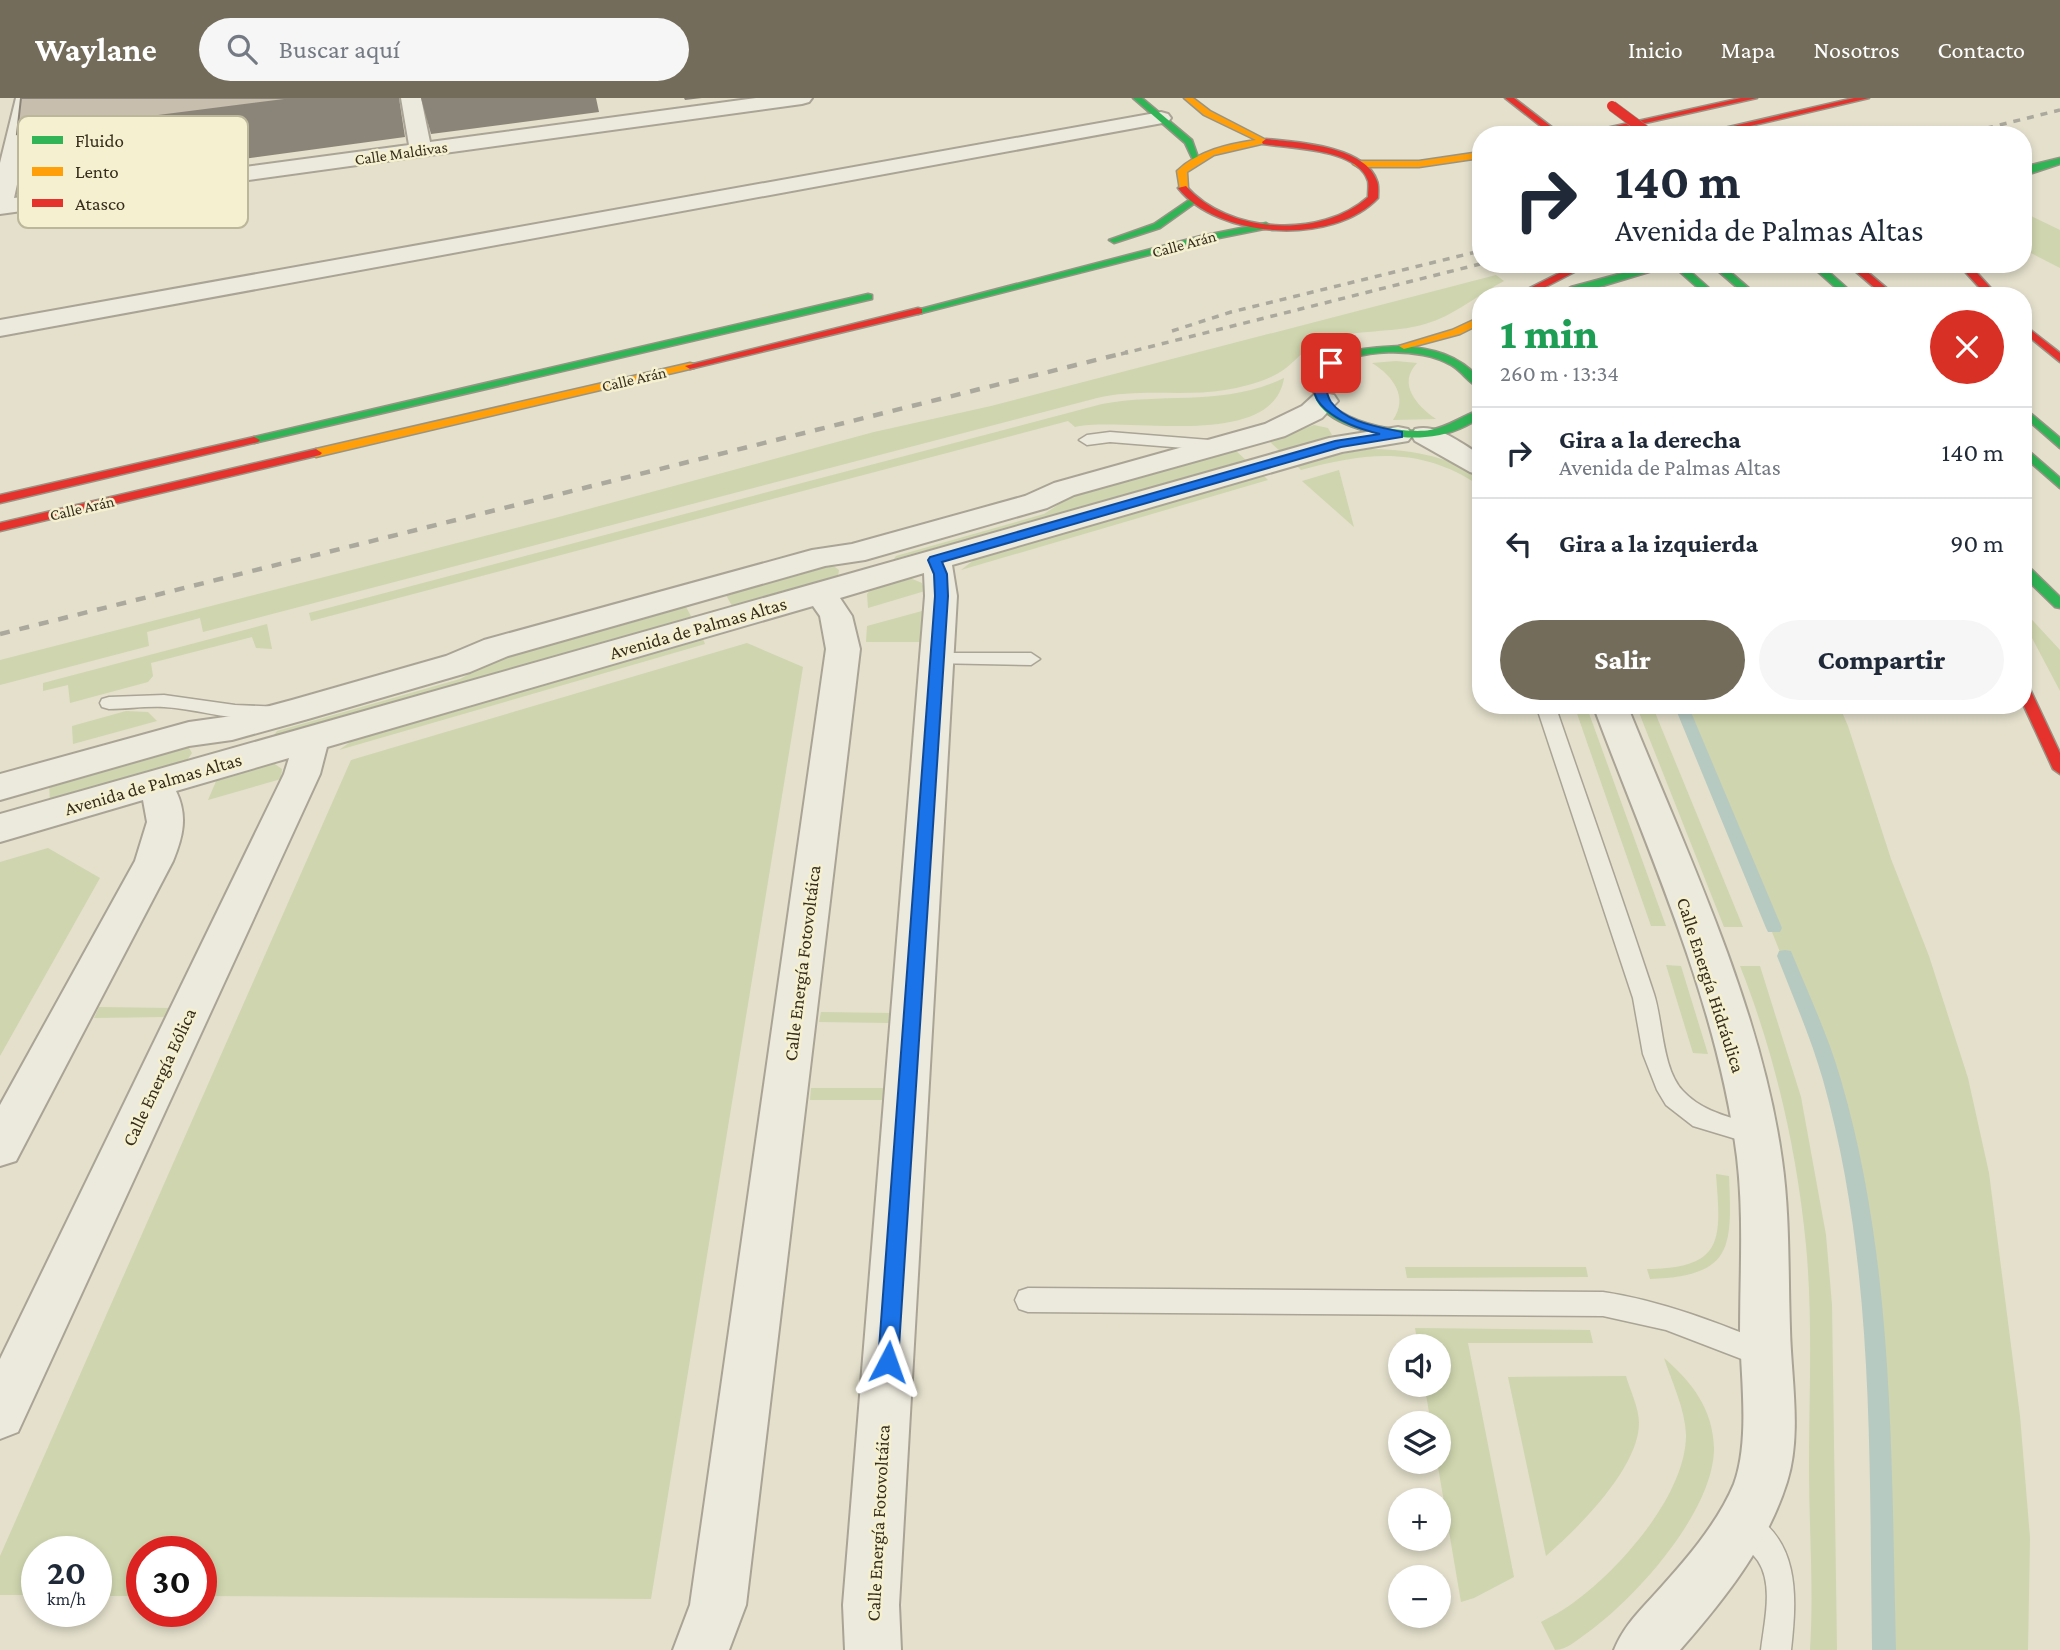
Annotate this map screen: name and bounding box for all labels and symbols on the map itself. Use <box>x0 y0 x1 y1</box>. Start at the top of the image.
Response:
legend <box>18 116 248 228</box>
text: Fluido <box>75 130 124 151</box>
street label: Calle Maldivas <box>353 138 449 168</box>
text: Lento <box>75 161 119 182</box>
text: Atasco <box>75 193 125 214</box>
street label: Calle Arán <box>1150 227 1218 261</box>
pin <box>1301 333 1361 393</box>
street label: Calle Arán <box>600 363 668 395</box>
street label: Calle Arán <box>48 492 116 524</box>
street label: Avenida de Palmas Altas <box>607 593 789 663</box>
street label: Avenida de Palmas Altas <box>62 749 244 819</box>
street label: Calle Energía Fotovoltáica <box>780 864 824 1062</box>
street label: Calle Energía Hidráulica <box>1673 895 1749 1075</box>
street label: Calle Energía Eólica <box>118 1004 200 1149</box>
position arrow <box>851 1325 925 1399</box>
street label: Calle Energía Fotovoltáica <box>862 1424 894 1622</box>
speed limit sign: 30 <box>126 1536 217 1627</box>

